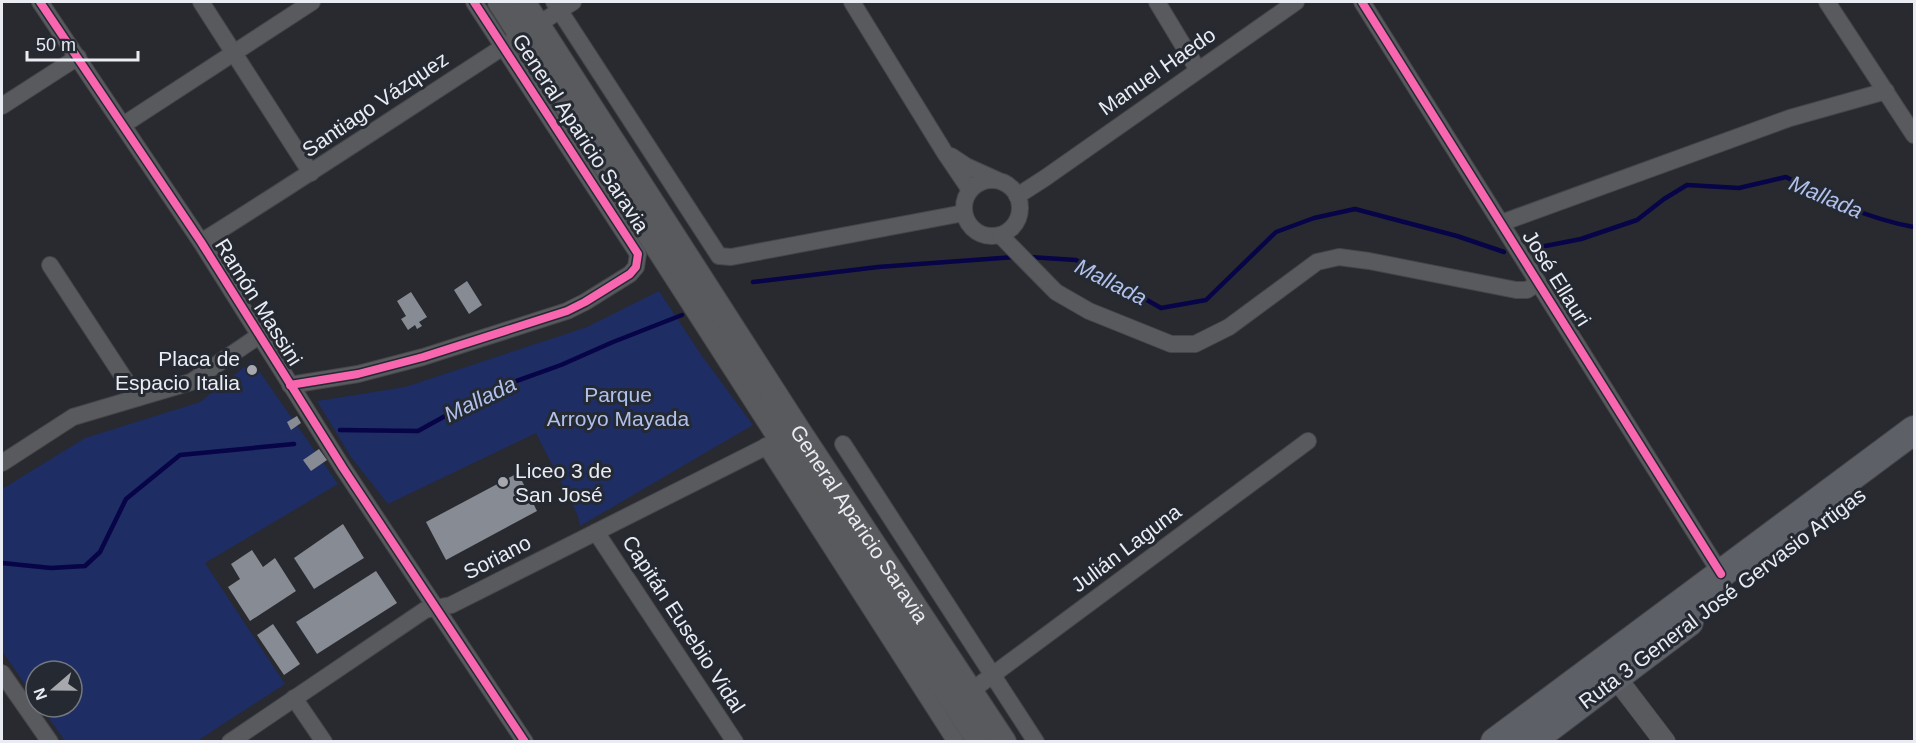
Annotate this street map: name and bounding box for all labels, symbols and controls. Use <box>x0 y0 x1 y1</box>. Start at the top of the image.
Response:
street label: Manuel Haedo <box>1094 22 1220 120</box>
scale bar <box>27 24 138 62</box>
street label: General Aparicio Saravia <box>508 29 654 237</box>
text: 50 m <box>36 35 76 55</box>
street label: Santiago Vázquez <box>298 47 452 161</box>
water label: Mallada <box>1786 170 1866 224</box>
street label: José Ellauri <box>1518 226 1596 330</box>
street label: Ramón Massini <box>211 235 307 369</box>
water label: Mallada <box>1071 253 1151 311</box>
place label: Placa de Espacio Italia <box>115 347 240 394</box>
marker: Placa de Espacio Italia <box>245 363 259 377</box>
water label: Mallada <box>440 371 520 427</box>
park label: Parque Arroyo Mayada <box>547 383 690 430</box>
street label: General Aparicio Saravia <box>786 420 934 627</box>
place label: Liceo 3 de San José <box>515 459 612 506</box>
marker: Liceo 3 de San José <box>496 475 510 489</box>
street label: Ruta 3 General José Gervasio Artigas <box>1574 483 1870 713</box>
street label: Julián Laguna <box>1067 499 1185 597</box>
street label: Soriano <box>460 530 534 584</box>
street label: Capitán Eusebio Vidal <box>618 531 750 717</box>
north arrow <box>24 659 84 719</box>
text: N <box>30 686 50 702</box>

